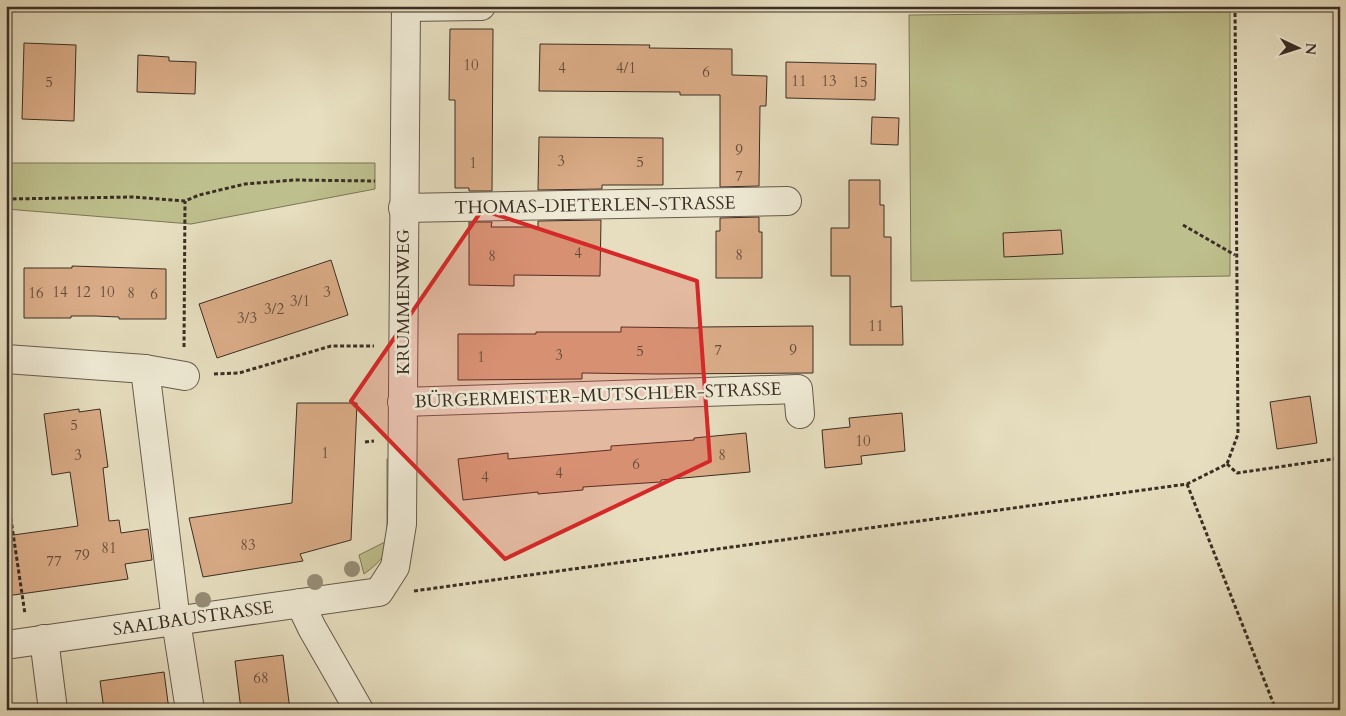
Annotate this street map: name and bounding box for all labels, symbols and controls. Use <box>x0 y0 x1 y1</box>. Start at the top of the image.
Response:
north arrow <box>1274 22 1324 72</box>
text: N <box>1301 42 1320 56</box>
house number: 10 <box>463 55 479 75</box>
house number: 4 <box>558 58 566 78</box>
house number: 4/1 <box>616 58 636 78</box>
house number: 6 <box>702 62 710 82</box>
house number: 11 <box>791 71 807 91</box>
house number: 13 <box>821 71 837 91</box>
house number: 5 <box>45 72 53 92</box>
house number: 15 <box>852 72 868 92</box>
house number: 9 <box>735 140 743 160</box>
house number: 3 <box>557 151 565 171</box>
house number: 5 <box>636 152 644 172</box>
house number: 1 <box>469 153 477 173</box>
house number: 7 <box>735 166 743 186</box>
street label: THOMAS-DIETERLEN-STRASSE <box>454 191 736 220</box>
street label: KRUMMENWEG <box>391 229 416 375</box>
house number: 4 <box>574 243 582 263</box>
house number: 8 <box>735 245 743 265</box>
house number: 8 <box>488 246 496 266</box>
house number: 14 <box>52 282 68 302</box>
house number: 12 <box>75 282 91 302</box>
house number: 10 <box>99 282 115 302</box>
house number: 3 <box>323 282 331 302</box>
house number: 16 <box>28 283 44 303</box>
house number: 8 <box>127 283 135 303</box>
house number: 6 <box>150 284 158 304</box>
house number: 3/1 <box>290 291 310 311</box>
house number: 3/2 <box>264 299 284 319</box>
house number: 3/3 <box>237 308 257 328</box>
house number: 11 <box>868 316 884 336</box>
house number: 7 <box>714 340 722 360</box>
house number: 9 <box>789 340 797 360</box>
house number: 5 <box>636 341 644 361</box>
house number: 3 <box>555 345 563 365</box>
house number: 1 <box>477 347 485 367</box>
street label: BÜRGERMEISTER-MUTSCHLER-STRASSE <box>414 377 782 414</box>
house number: 5 <box>70 415 78 435</box>
house number: 10 <box>855 431 871 451</box>
house number: 1 <box>321 443 329 463</box>
house number: 3 <box>74 445 82 465</box>
house number: 8 <box>718 445 726 465</box>
house number: 6 <box>632 454 640 474</box>
house number: 4 <box>555 463 563 483</box>
house number: 4 <box>481 467 489 487</box>
house number: 83 <box>240 535 256 555</box>
house number: 81 <box>101 538 117 558</box>
house number: 79 <box>74 545 90 565</box>
house number: 77 <box>46 551 62 571</box>
street label: SAALBAUSTRASSE <box>111 595 275 642</box>
house number: 68 <box>253 668 269 688</box>

